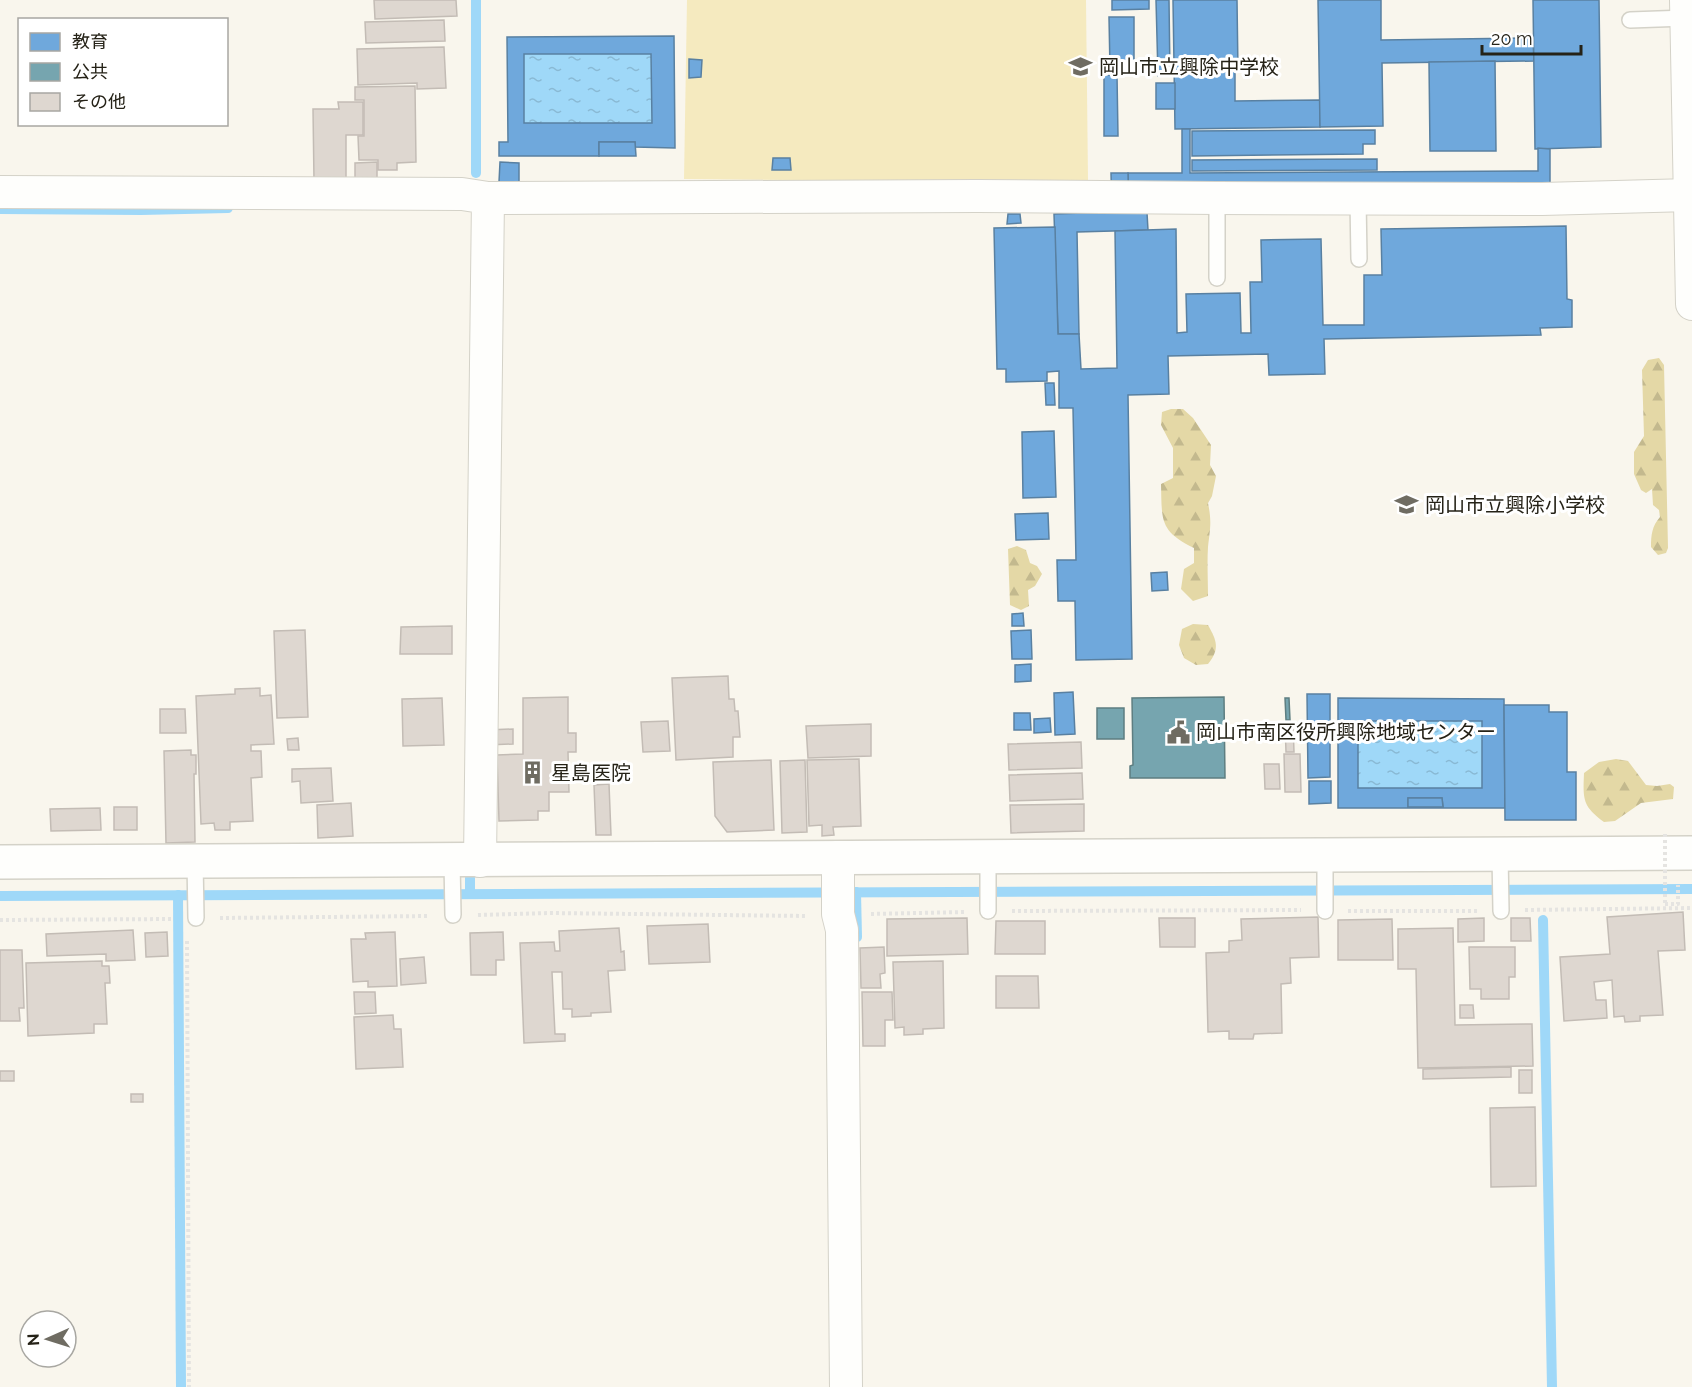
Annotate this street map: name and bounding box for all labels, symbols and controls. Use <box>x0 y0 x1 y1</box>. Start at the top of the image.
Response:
legend <box>18 18 228 126</box>
scale bar <box>1482 18 1581 56</box>
text: 20 m <box>1491 28 1533 49</box>
text: 教育 <box>72 31 108 52</box>
school or university icon: 岡山市立興除中学校 <box>1068 54 1094 80</box>
place label: 岡山市立興除中学校 <box>1099 55 1279 79</box>
text: 公共 <box>72 61 108 82</box>
text: その他 <box>72 91 126 112</box>
school or university icon: 岡山市立興除小学校 <box>1394 492 1420 518</box>
place label: 岡山市立興除小学校 <box>1425 493 1605 517</box>
public building icon: 岡山市南区役所興除地域センター <box>1165 719 1191 745</box>
place label: 岡山市南区役所興除地域センター <box>1196 720 1496 744</box>
building icon: 星島医院 <box>520 760 546 786</box>
place label: 星島医院 <box>551 761 631 785</box>
north arrow <box>18 1309 78 1369</box>
text: N <box>24 1333 43 1346</box>

